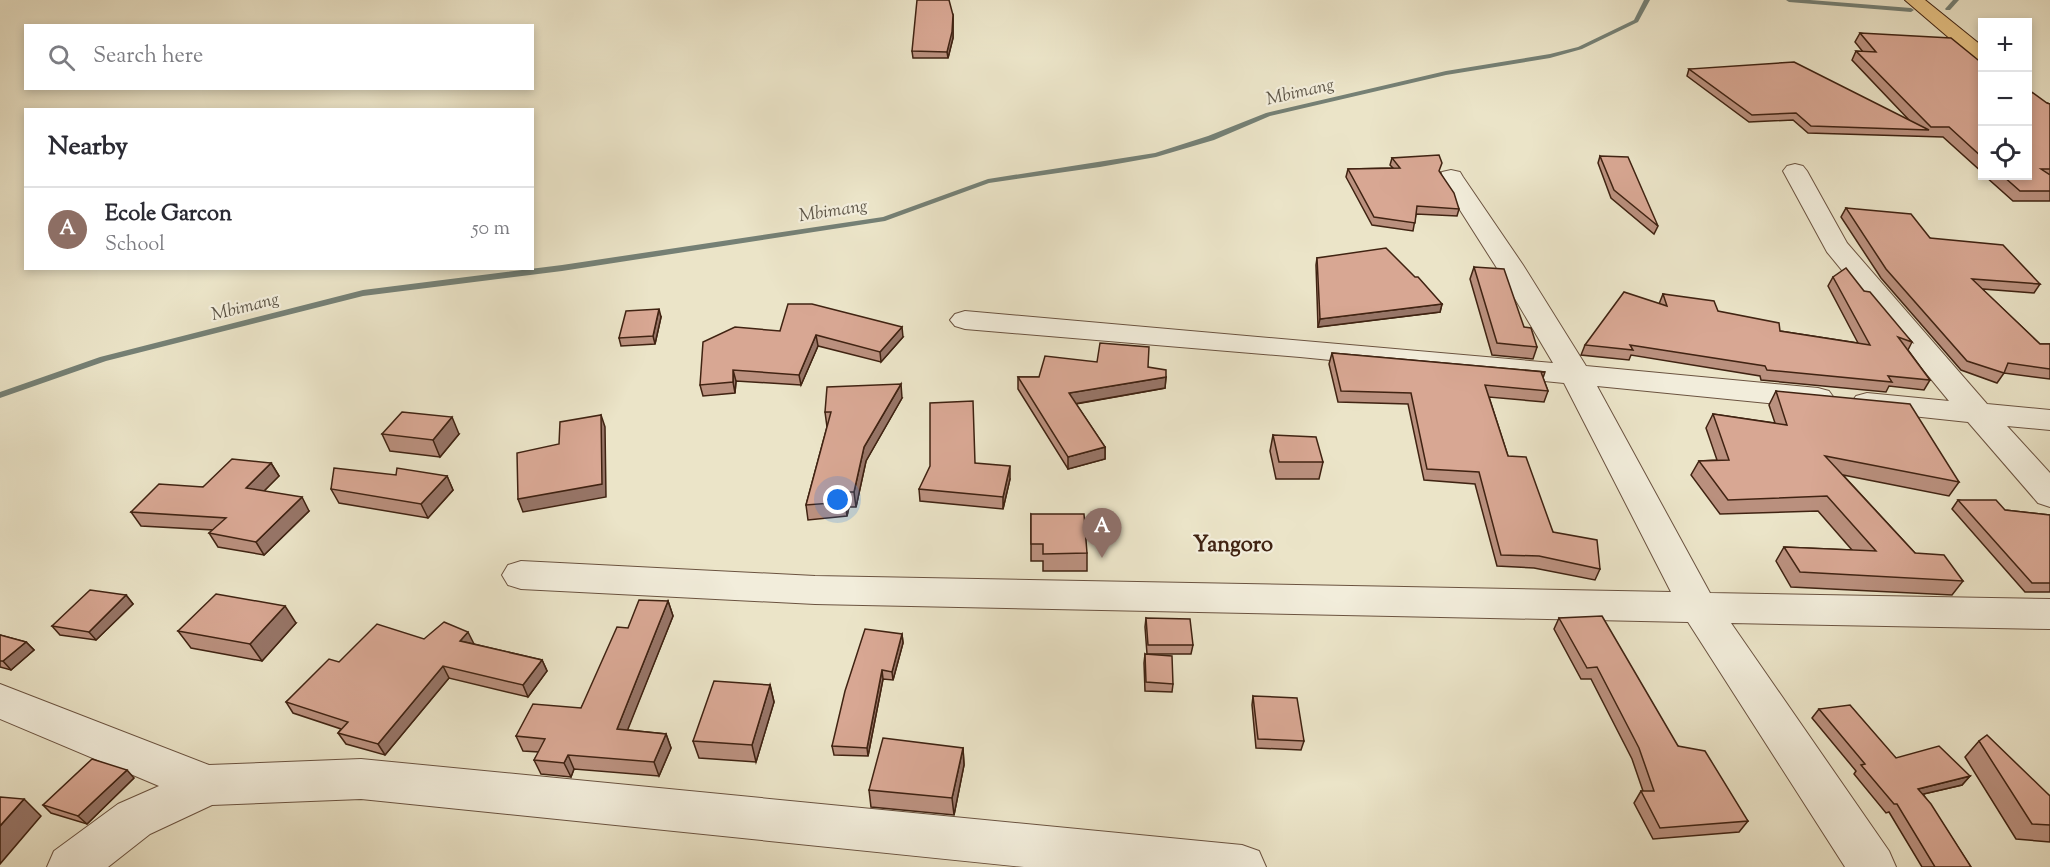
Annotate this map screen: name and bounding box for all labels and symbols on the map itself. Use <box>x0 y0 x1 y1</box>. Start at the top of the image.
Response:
water label: Mbimang <box>1264 72 1337 113</box>
water label: Mbimang <box>797 194 870 230</box>
water label: Mbimang <box>209 287 282 329</box>
your location <box>823 485 852 514</box>
pin: A <box>1082 508 1122 558</box>
district label: Yangoro <box>1193 530 1273 562</box>

